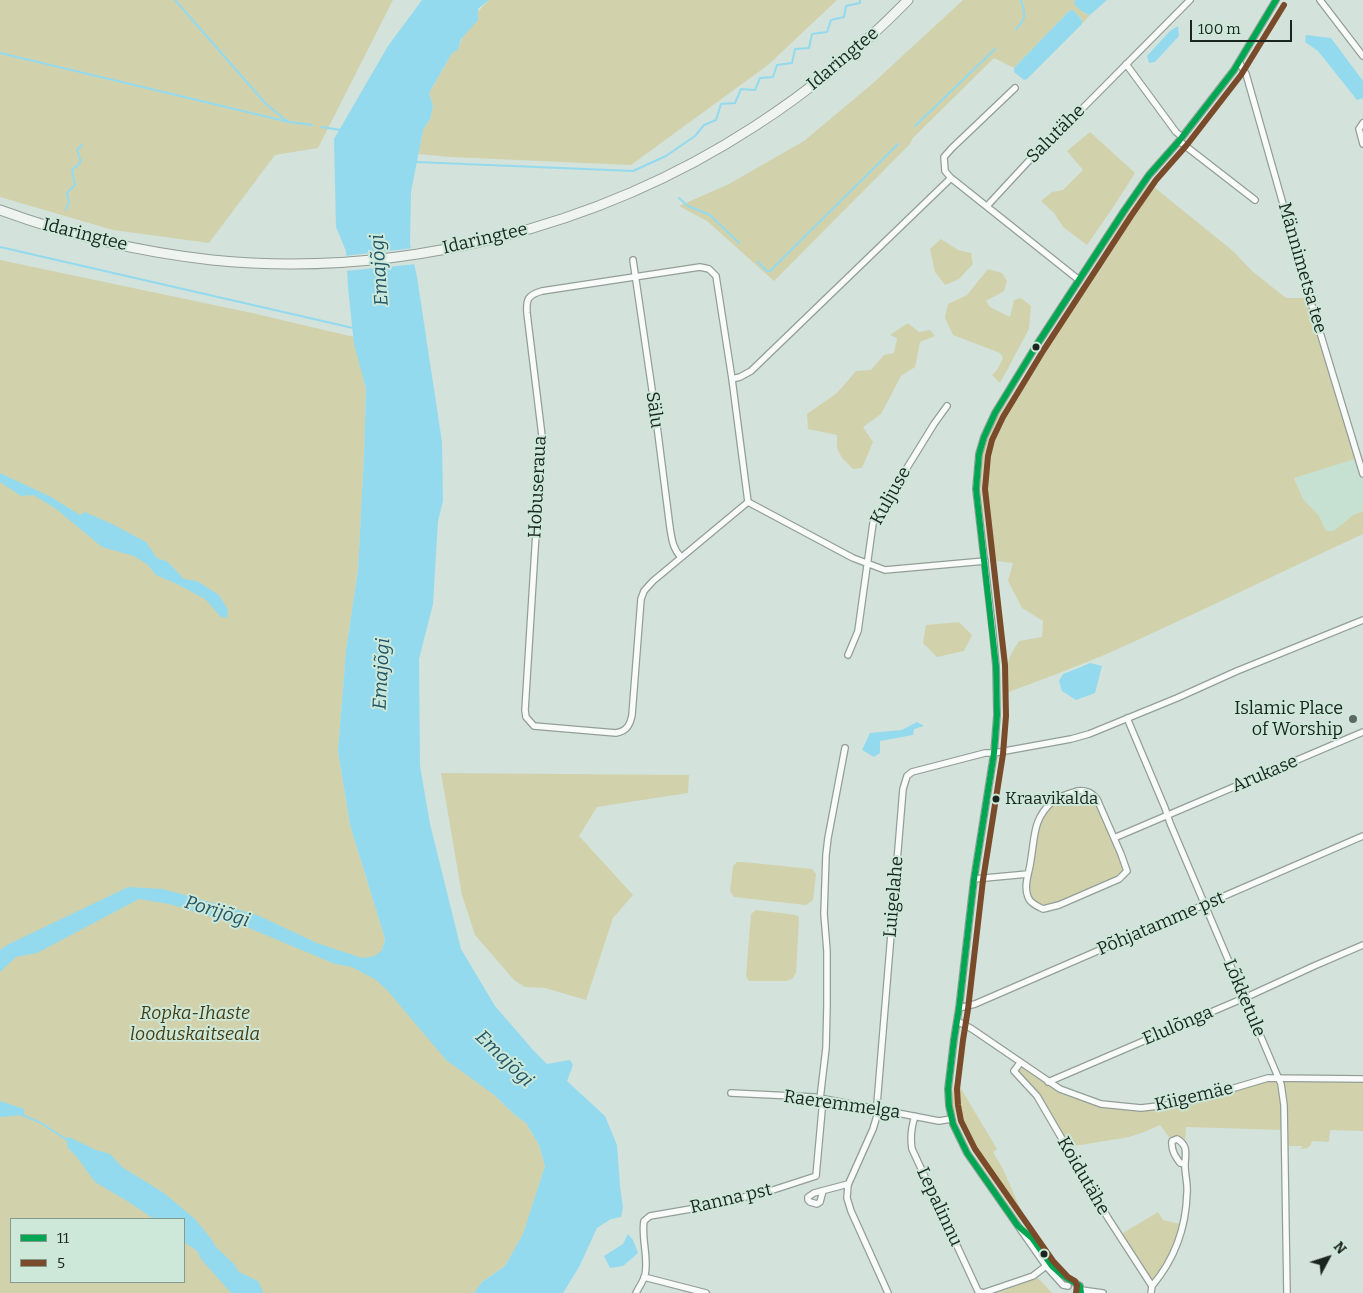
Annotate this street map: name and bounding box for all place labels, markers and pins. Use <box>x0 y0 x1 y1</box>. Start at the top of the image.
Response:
unlabelled marker <box>1031 342 1041 352</box>
place label: Islamic Place of Worship <box>1234 698 1343 741</box>
marker: Islamic Place of Worship <box>1347 713 1359 725</box>
place label: Kraavikalda <box>1005 789 1098 809</box>
marker: Kraavikalda <box>991 794 1001 804</box>
unlabelled marker <box>1039 1249 1049 1259</box>

